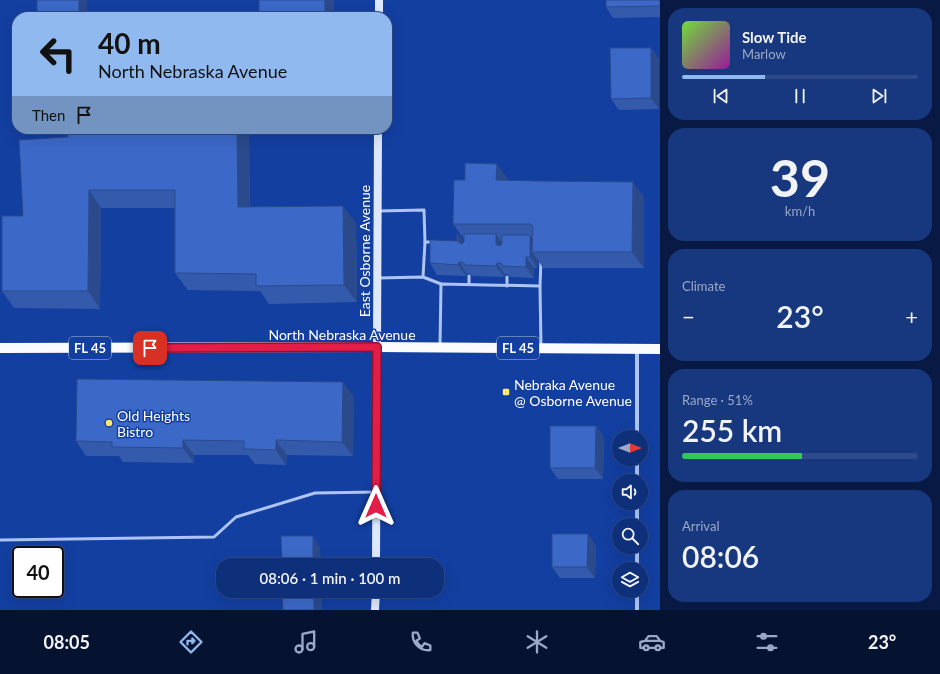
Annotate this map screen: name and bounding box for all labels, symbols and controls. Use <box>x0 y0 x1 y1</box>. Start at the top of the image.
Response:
text: 40 m <box>98 26 161 60</box>
icon: left <box>32 28 84 80</box>
text: Slow Tide <box>742 28 807 46</box>
text: Marlow <box>742 46 786 62</box>
text: North Nebraska Avenue <box>98 60 287 82</box>
icon: previous <box>710 85 732 107</box>
icon: pause <box>789 85 811 107</box>
icon: next <box>868 85 890 107</box>
icon: arrive <box>73 104 95 126</box>
text: Then <box>32 106 65 124</box>
text: 39 <box>770 146 830 208</box>
street label: East Osborne Avenue <box>356 185 373 317</box>
text: km/h <box>785 203 815 219</box>
text: Climate <box>682 278 725 294</box>
text: 23° <box>776 298 824 334</box>
text: − <box>682 303 695 330</box>
text: + <box>905 303 918 330</box>
street label: North Nebraska Avenue <box>268 326 416 343</box>
pin <box>133 331 167 365</box>
road number: FL 45 <box>69 337 111 359</box>
icon: arrive <box>139 337 161 359</box>
road number: FL 45 <box>497 337 539 359</box>
place label: Nebraka Avenue @ Osborne Avenue <box>514 376 632 409</box>
marker: Nebraka Avenue @ Osborne Avenue <box>501 387 511 397</box>
text: Range · 51% <box>682 392 753 408</box>
place label: Old Heights Bistro <box>117 407 190 440</box>
text: 255 km <box>682 412 782 448</box>
marker: Old Heights Bistro <box>104 418 114 428</box>
north arrow <box>612 430 648 466</box>
map controls <box>612 430 648 598</box>
button: sound <box>612 474 648 510</box>
position arrow <box>355 485 397 527</box>
button: search <box>612 518 648 554</box>
text: Arrival <box>682 518 719 534</box>
text: 08:06 <box>682 538 759 574</box>
speed limit sign: 40 <box>12 546 64 598</box>
button: layers <box>612 562 648 598</box>
text: 08:06 · 1 min · 100 m <box>260 569 400 587</box>
icon: directions <box>177 628 205 656</box>
icon: music <box>292 628 320 656</box>
icon: phone <box>407 628 435 656</box>
icon: climate <box>523 628 551 656</box>
icon: car <box>638 628 666 656</box>
icon: filters <box>753 628 781 656</box>
text: 08:05 <box>44 631 90 653</box>
text: 23° <box>868 631 896 653</box>

